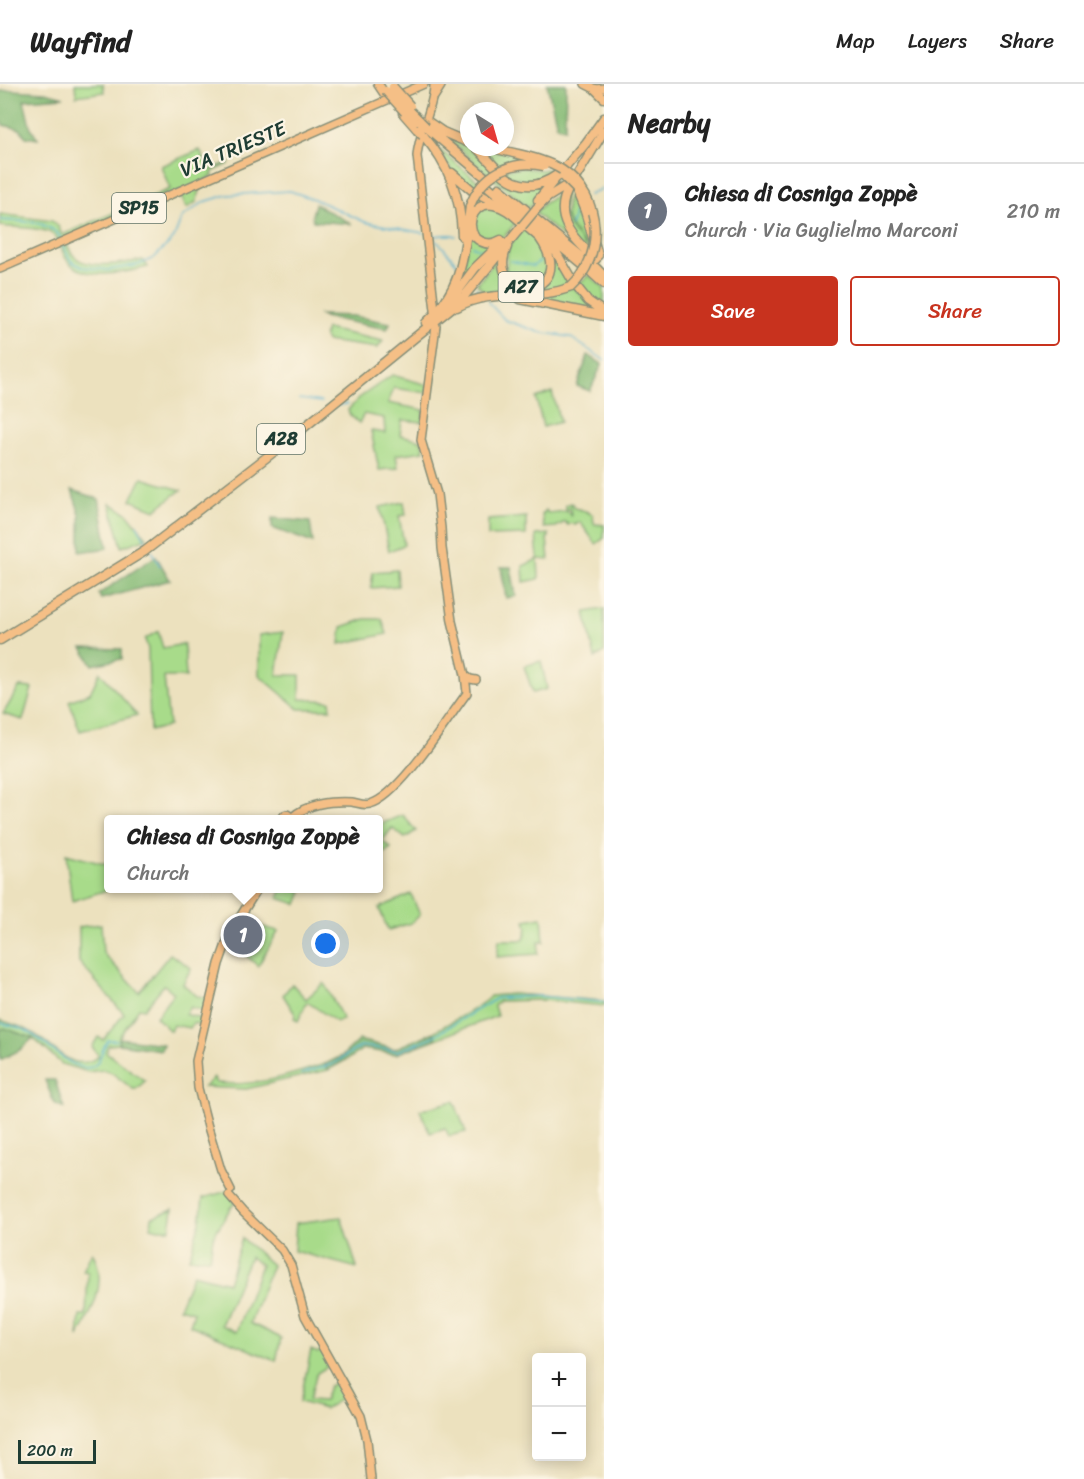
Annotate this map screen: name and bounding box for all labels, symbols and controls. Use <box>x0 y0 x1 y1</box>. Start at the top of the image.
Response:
text: Wayfind <box>30 17 131 66</box>
text: Map <box>836 22 875 60</box>
text: Layers <box>908 22 967 60</box>
text: Share <box>1000 22 1054 60</box>
text: Nearby <box>628 100 710 146</box>
north arrow <box>460 102 514 156</box>
street label: VIA TRIESTE <box>175 110 293 187</box>
text: Chiesa di Cosniga Zoppè <box>685 174 918 213</box>
road number: SP15 <box>112 193 166 223</box>
text: 1 <box>643 194 652 229</box>
text: 210 m <box>1007 194 1060 229</box>
text: Church · Via Guglielmo Marconi <box>685 213 958 248</box>
road number: A27 <box>498 272 544 302</box>
button: Save <box>628 276 838 346</box>
button: Share <box>850 276 1060 346</box>
road number: A28 <box>257 424 305 454</box>
popup <box>104 815 383 893</box>
text: Chiesa di Cosniga Zoppè <box>127 817 360 856</box>
text: Church <box>127 856 190 891</box>
pin: 1 <box>224 912 262 958</box>
your location <box>311 929 340 958</box>
map controls <box>532 1353 586 1461</box>
button: + <box>532 1353 586 1407</box>
button: − <box>532 1407 586 1461</box>
text: 200 m <box>27 1436 73 1465</box>
scale bar <box>18 1437 96 1464</box>

